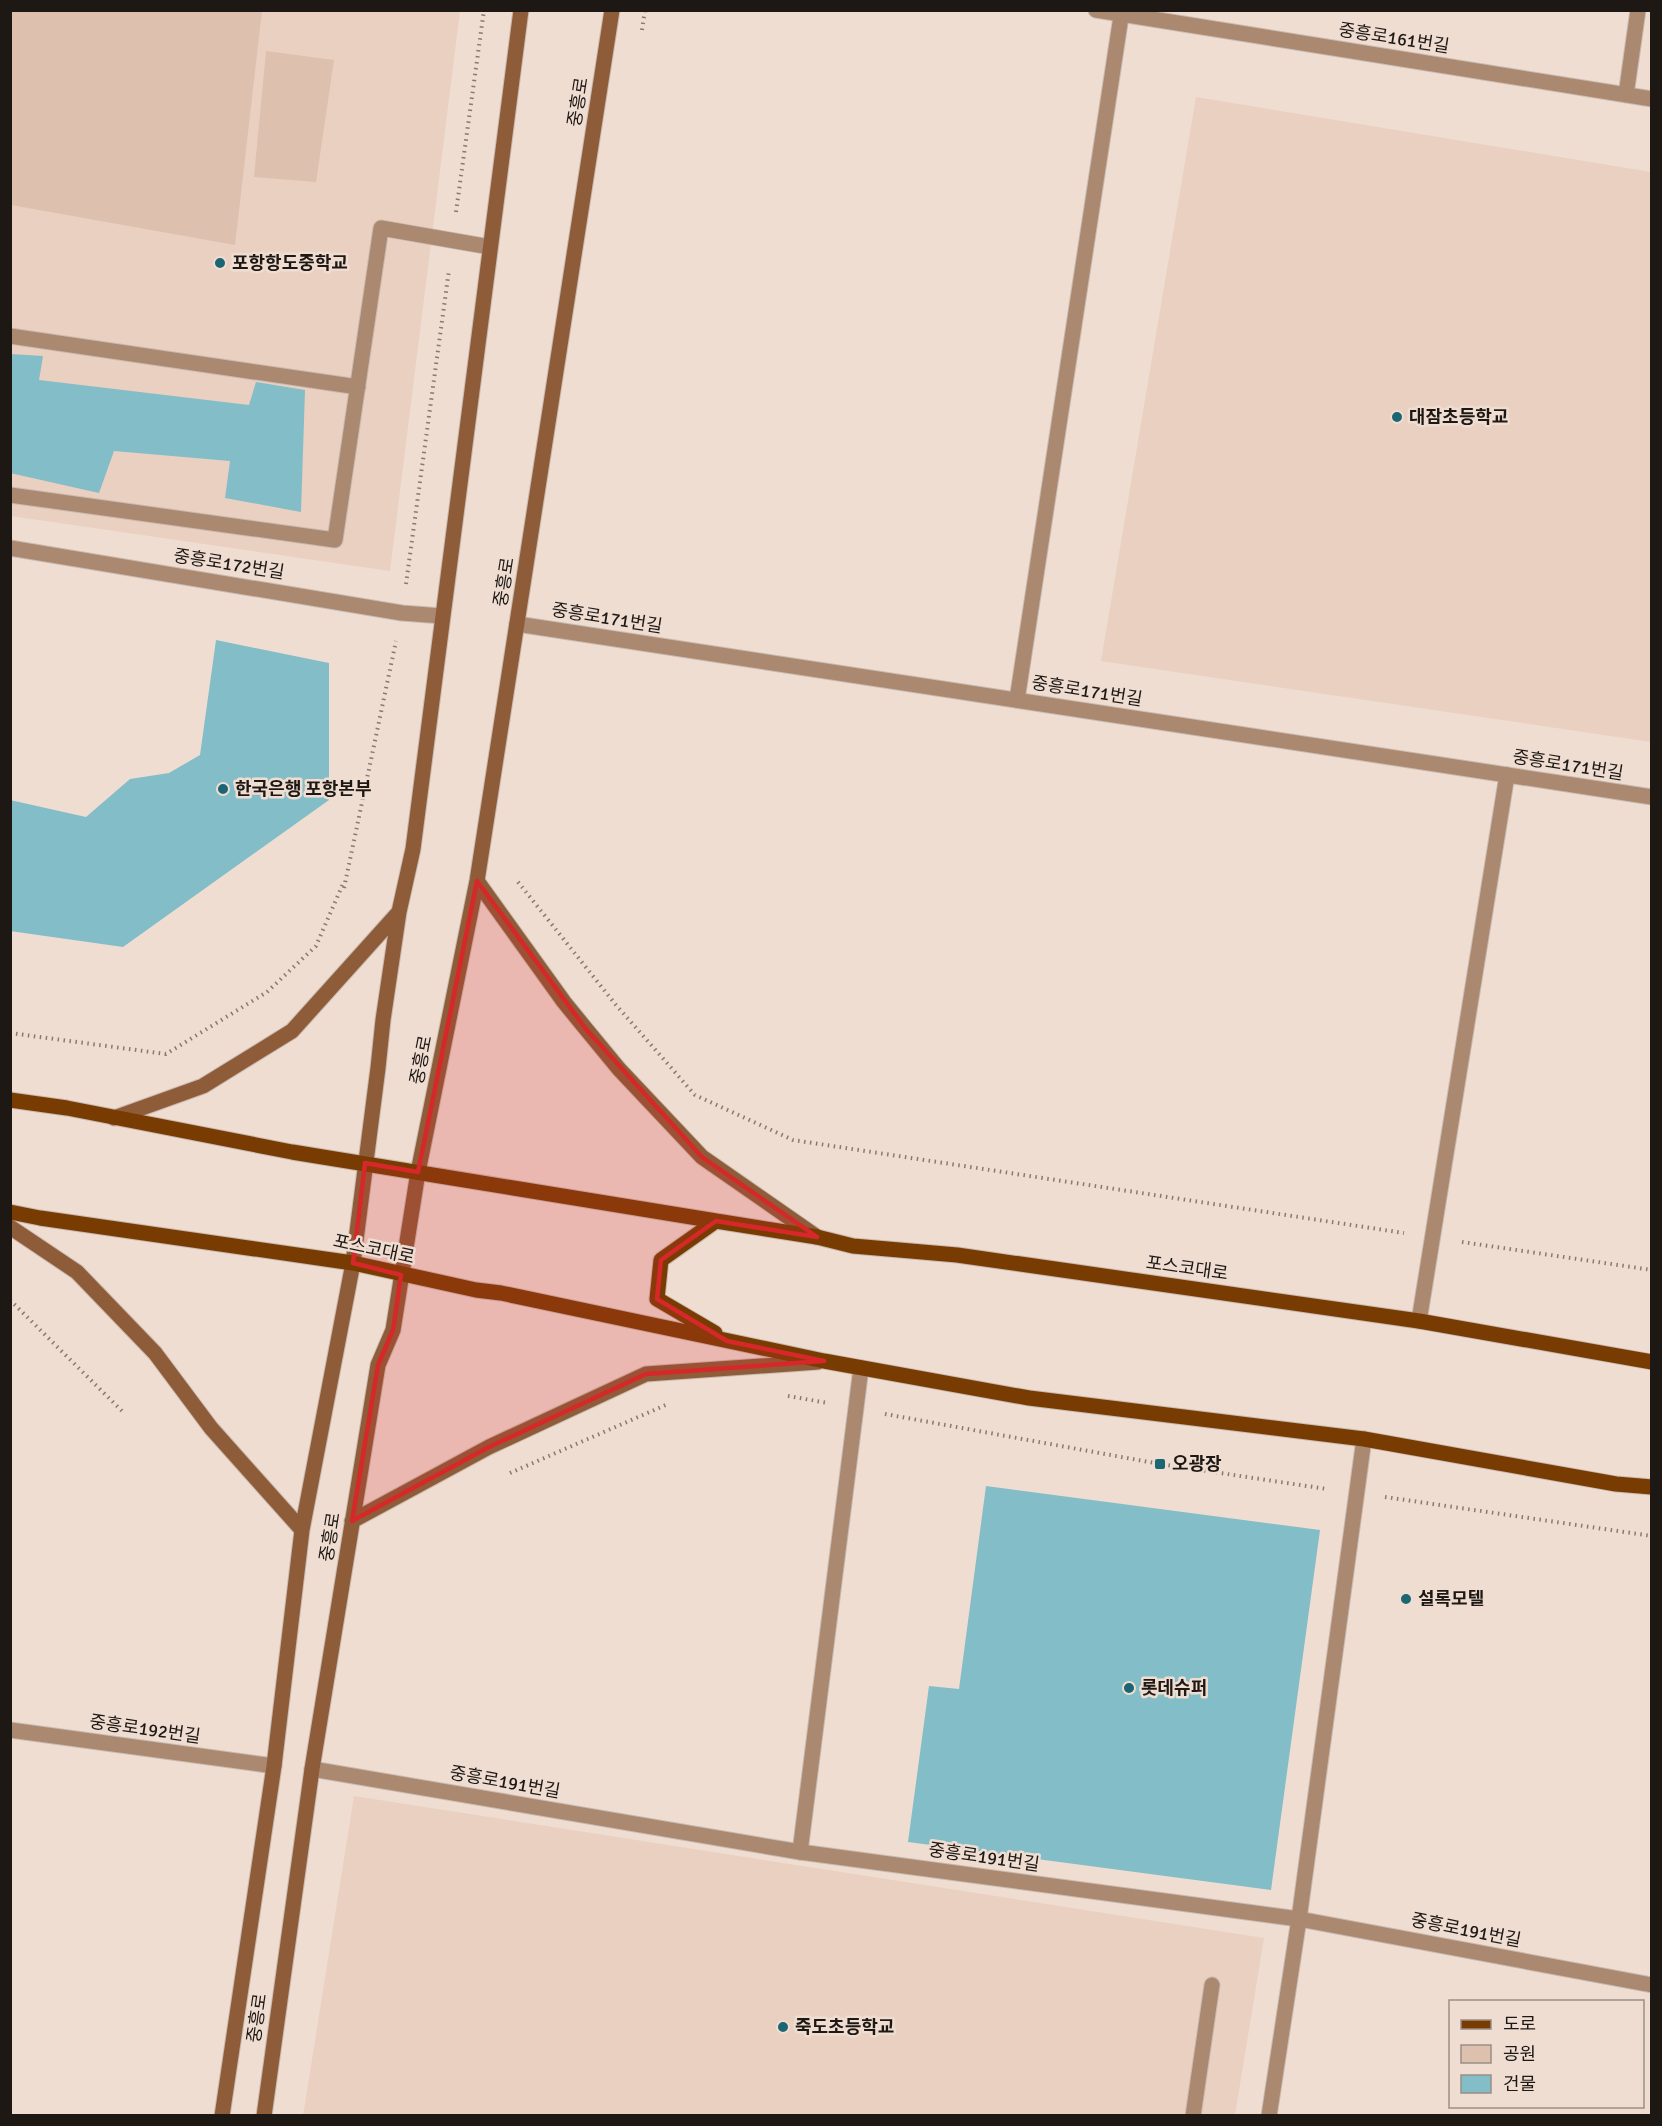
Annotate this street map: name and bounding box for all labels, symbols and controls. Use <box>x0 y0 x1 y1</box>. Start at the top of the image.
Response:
street label: 중흥로161번길 <box>1337 18 1451 58</box>
street label: 중흥로 <box>563 76 593 128</box>
place label: 포항항도중학교 <box>232 252 348 274</box>
marker: 포항항도중학교 <box>213 256 227 270</box>
place label: 대잠초등학교 <box>1409 406 1508 428</box>
marker: 대잠초등학교 <box>1390 410 1404 424</box>
street label: 중흥로172번길 <box>172 544 286 584</box>
street label: 중흥로 <box>489 556 519 608</box>
street label: 중흥로171번길 <box>550 598 664 638</box>
street label: 중흥로171번길 <box>1030 671 1144 711</box>
street label: 중흥로171번길 <box>1511 745 1625 785</box>
place label: 한국은행 포항본부 <box>235 778 371 800</box>
marker: 한국은행 포항본부 <box>216 782 230 796</box>
street label: 중흥로 <box>405 1034 437 1086</box>
street label: 포스코대로 <box>331 1230 417 1268</box>
street label: 포스코대로 <box>1144 1251 1230 1285</box>
place label: 오광장 <box>1172 1453 1222 1475</box>
marker: 오광장 <box>1153 1457 1167 1471</box>
street label: 중흥로 <box>315 1511 345 1563</box>
place label: 설록모텔 <box>1418 1588 1484 1610</box>
marker: 설록모텔 <box>1399 1592 1413 1606</box>
place label: 롯데슈퍼 <box>1141 1677 1207 1699</box>
marker: 롯데슈퍼 <box>1122 1681 1136 1695</box>
street label: 중흥로192번길 <box>88 1710 202 1748</box>
street label: 중흥로191번길 <box>448 1761 562 1803</box>
street label: 중흥로191번길 <box>927 1838 1041 1876</box>
street label: 중흥로191번길 <box>1409 1909 1523 1951</box>
street label: 중흥로 <box>243 1992 271 2044</box>
legend <box>1449 2000 1644 2108</box>
text: 도로 <box>1503 2013 1536 2035</box>
place label: 죽도초등학교 <box>795 2016 894 2038</box>
marker: 죽도초등학교 <box>776 2020 790 2034</box>
text: 공원 <box>1503 2043 1536 2065</box>
text: 건물 <box>1503 2073 1536 2095</box>

